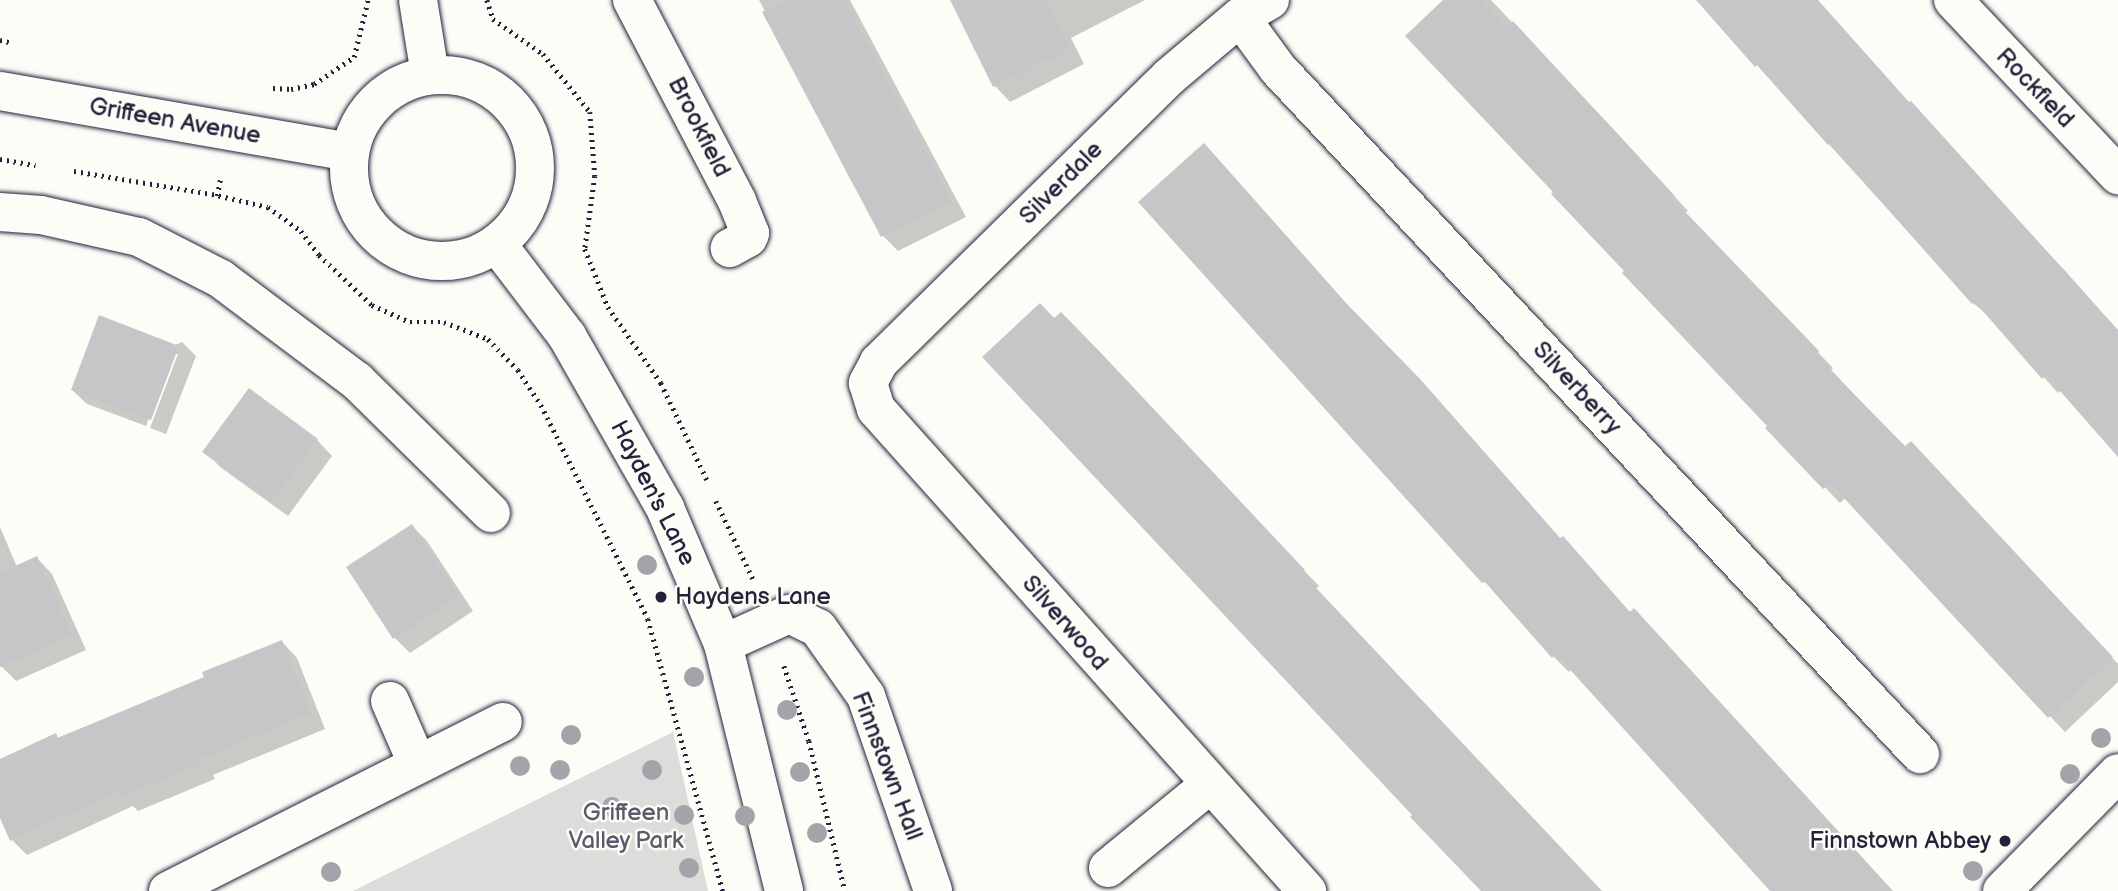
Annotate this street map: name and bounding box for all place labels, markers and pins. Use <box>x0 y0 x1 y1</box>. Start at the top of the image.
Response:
place label: Haydens Lane <box>675 583 831 611</box>
marker: Haydens Lane <box>653 589 669 605</box>
place label: Finnstown Abbey <box>1809 827 1991 855</box>
marker: Finnstown Abbey <box>1997 833 2013 849</box>

